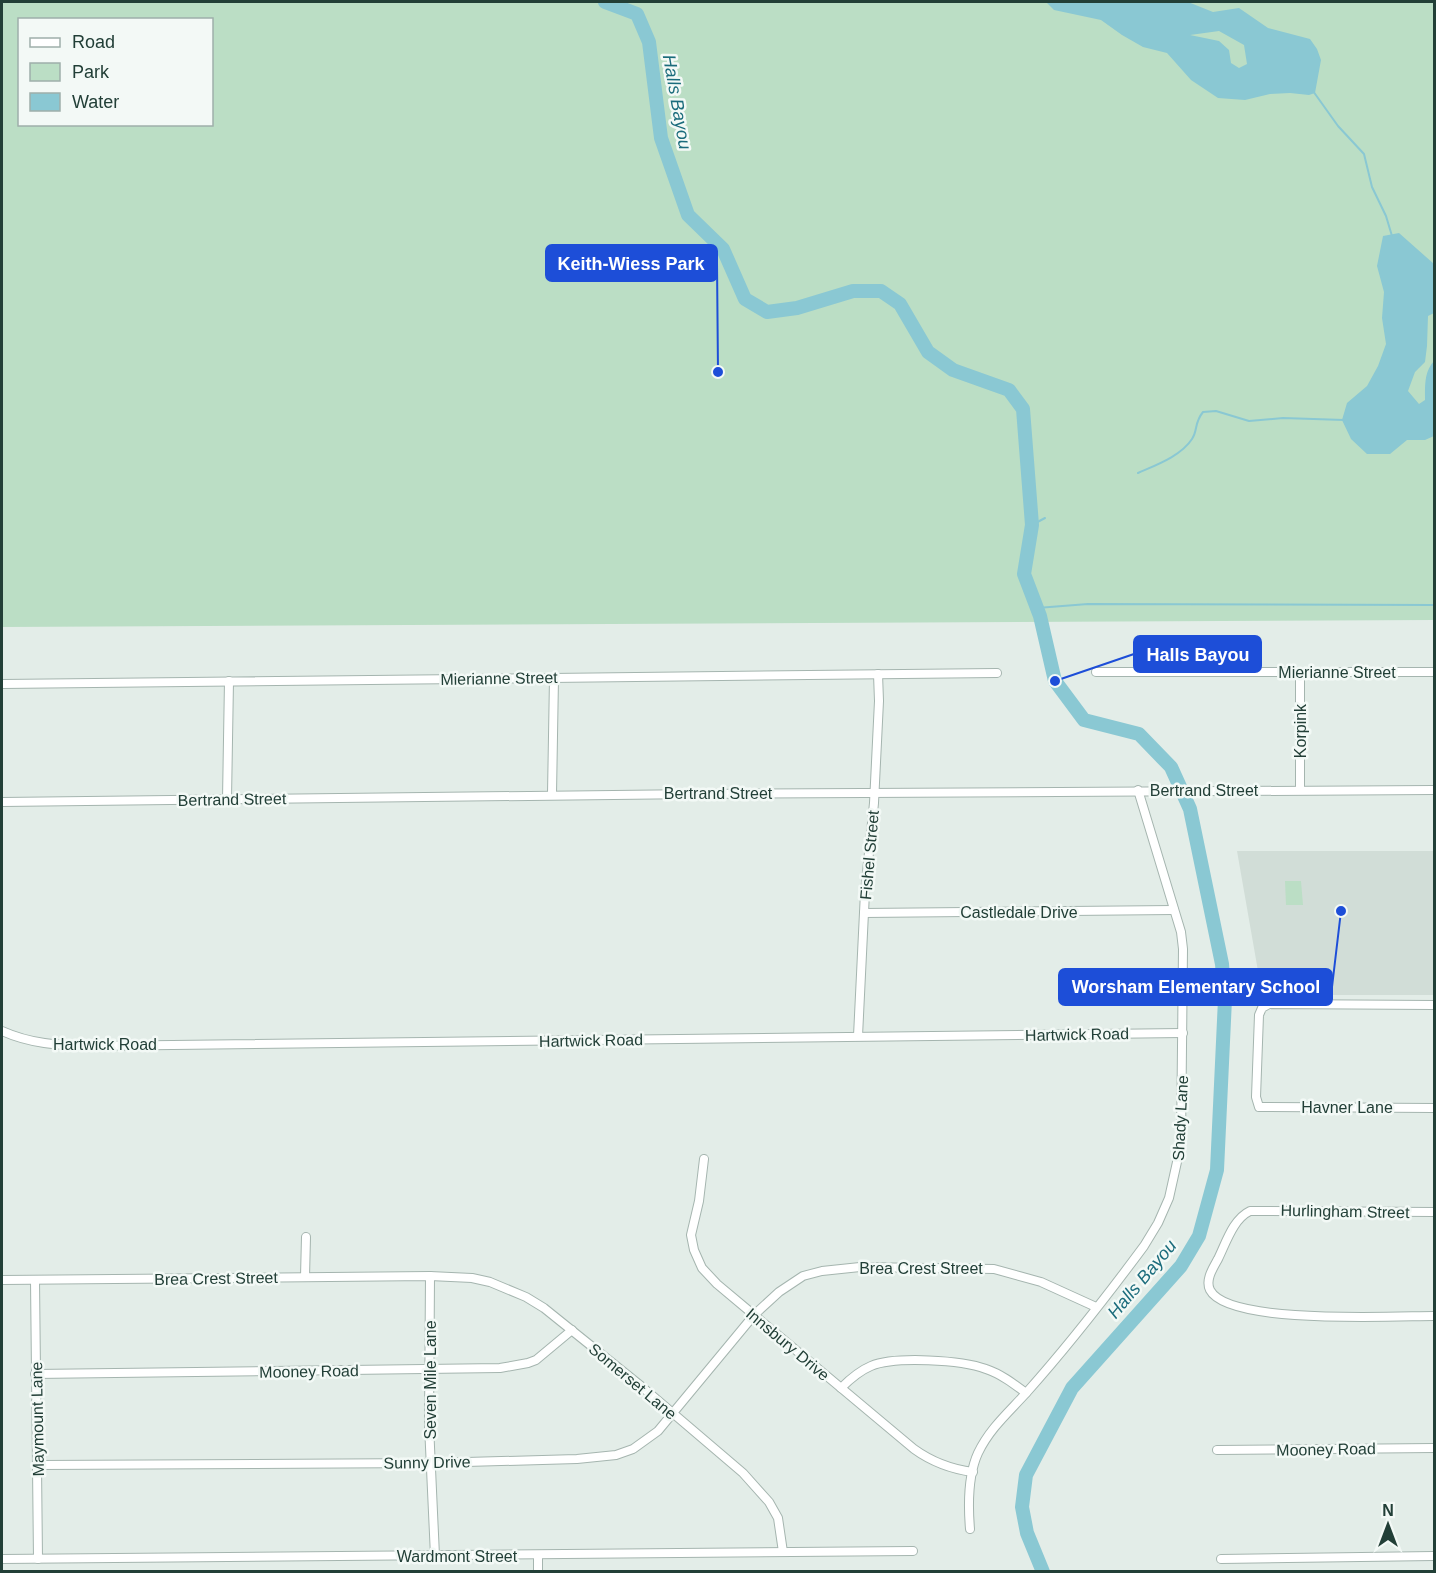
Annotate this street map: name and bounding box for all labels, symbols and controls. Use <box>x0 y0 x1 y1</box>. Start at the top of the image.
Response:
legend <box>18 18 213 126</box>
text: Road <box>72 32 115 52</box>
water label: Halls Bayou <box>659 53 695 151</box>
text: Park <box>72 62 110 82</box>
text: Water <box>72 92 119 112</box>
callout: Keith-Wiess Park <box>546 245 717 281</box>
text: Keith-Wiess Park <box>558 254 705 274</box>
callout: Halls Bayou <box>1134 636 1261 672</box>
text: Halls Bayou <box>1146 645 1250 665</box>
street label: Mierianne Street <box>1278 664 1396 681</box>
street label: Mierianne Street <box>440 669 558 688</box>
street label: Korpink <box>1292 703 1309 758</box>
street label: Bertrand Street <box>1150 782 1259 799</box>
street label: Bertrand Street <box>664 785 773 802</box>
street label: Bertrand Street <box>178 790 287 809</box>
street label: Fishel Street <box>857 809 882 901</box>
street label: Castledale Drive <box>960 904 1078 921</box>
callout: Worsham Elementary School <box>1059 969 1332 1005</box>
text: Worsham Elementary School <box>1072 977 1320 997</box>
street label: Hartwick Road <box>1025 1025 1129 1044</box>
street label: Hartwick Road <box>539 1031 643 1050</box>
street label: Hartwick Road <box>53 1036 157 1053</box>
street label: Shady Lane <box>1170 1075 1191 1161</box>
street label: Havner Lane <box>1301 1099 1393 1116</box>
street label: Hurlingham Street <box>1280 1202 1410 1221</box>
water label: Halls Bayou <box>1103 1236 1181 1322</box>
street label: Brea Crest Street <box>859 1260 983 1277</box>
street label: Brea Crest Street <box>154 1269 278 1288</box>
street label: Innsbury Drive <box>743 1305 833 1384</box>
street label: Seven Mile Lane <box>422 1320 439 1440</box>
street label: Somerset Lane <box>586 1340 680 1423</box>
street label: Maymount Lane <box>28 1361 47 1476</box>
street label: Mooney Road <box>259 1362 359 1381</box>
street label: Mooney Road <box>1276 1440 1376 1459</box>
street label: Sunny Drive <box>383 1453 471 1472</box>
north arrow <box>1358 1495 1418 1555</box>
text: N <box>1382 1502 1394 1519</box>
street label: Wardmont Street <box>397 1548 518 1565</box>

